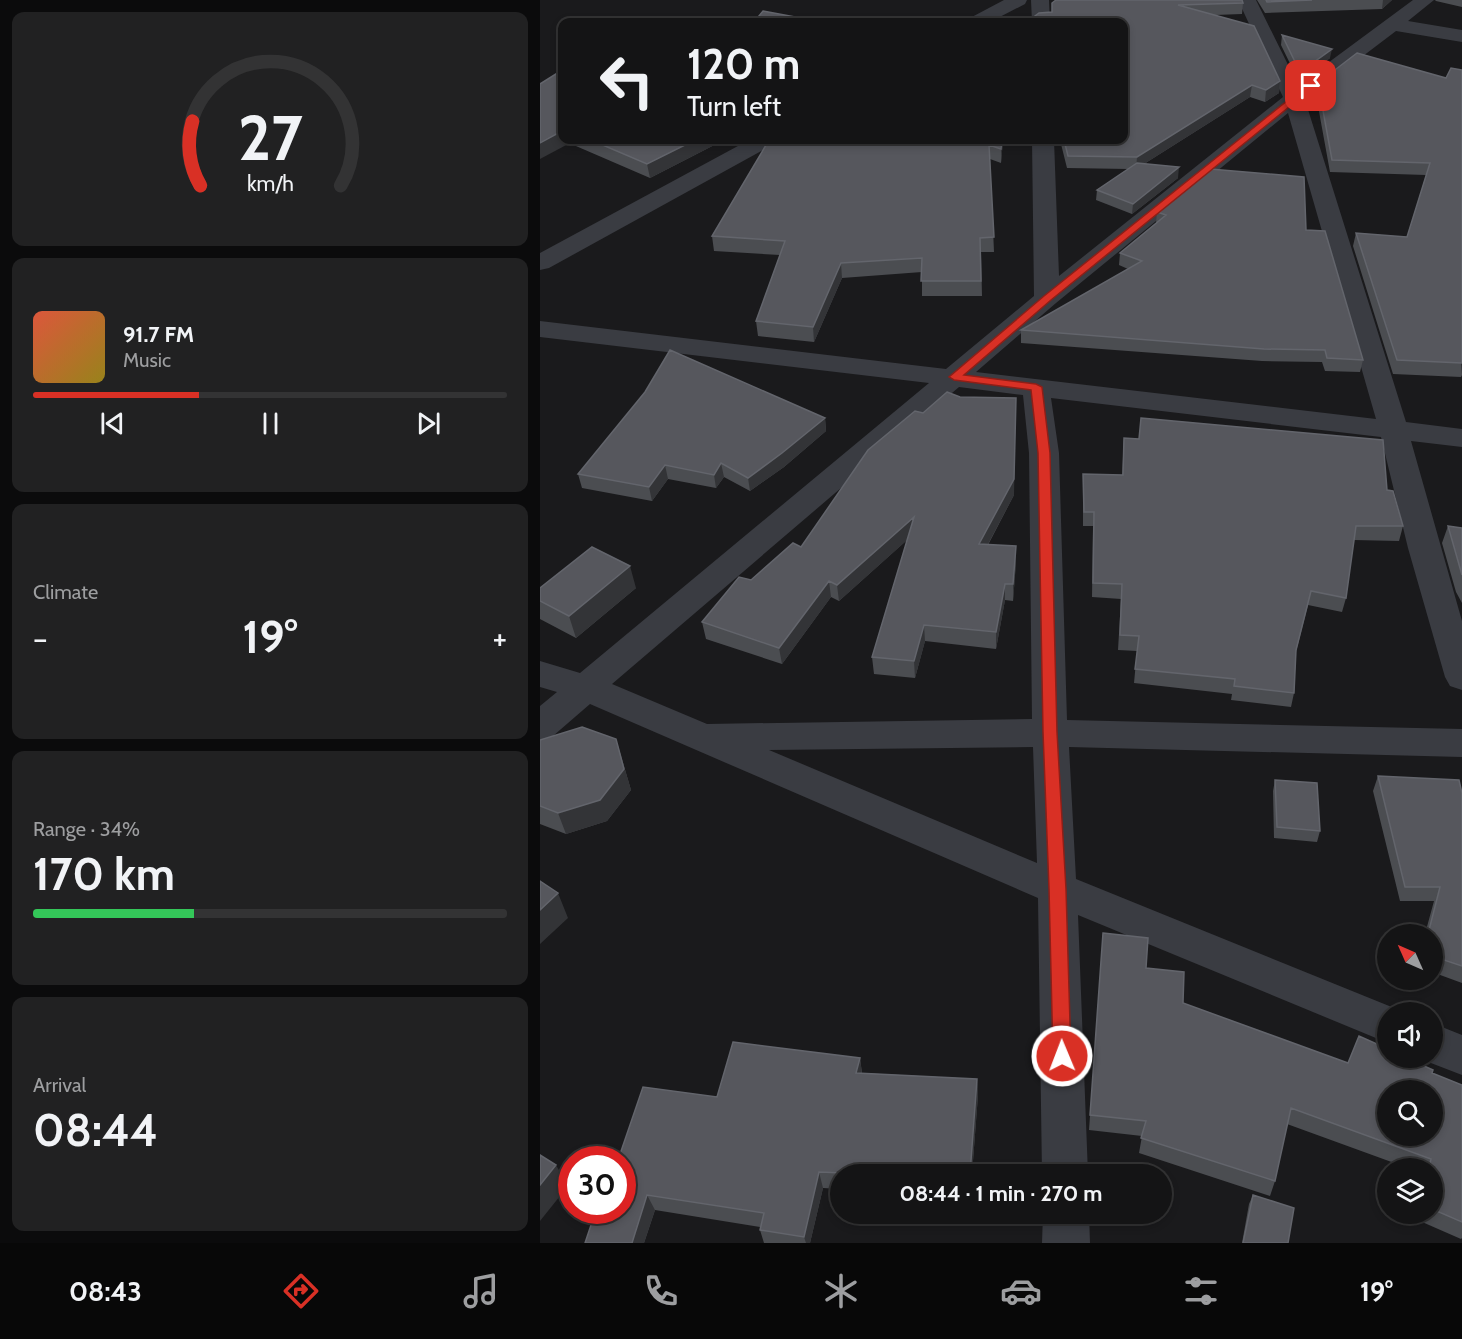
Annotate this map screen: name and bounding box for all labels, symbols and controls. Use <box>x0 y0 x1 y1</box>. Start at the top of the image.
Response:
text: 120 m <box>687 38 800 90</box>
icon: left <box>588 42 666 120</box>
pin <box>1285 60 1336 111</box>
icon: arrive <box>1294 69 1327 102</box>
text: Turn left <box>687 90 781 123</box>
text: 27 <box>238 100 303 176</box>
text: km/h <box>247 170 293 196</box>
text: 91.7 FM <box>123 321 194 348</box>
text: Music <box>123 348 171 372</box>
icon: previous <box>96 407 129 440</box>
icon: pause <box>254 407 287 440</box>
icon: next <box>412 407 445 440</box>
text: Climate <box>33 580 98 604</box>
text: 19° <box>243 610 297 664</box>
text: − <box>33 618 48 658</box>
text: + <box>492 618 507 658</box>
text: Range · 34% <box>33 817 140 841</box>
text: 170 km <box>33 847 175 901</box>
north arrow <box>1377 924 1443 990</box>
map controls <box>1377 924 1443 1224</box>
button: sound <box>1377 1002 1443 1068</box>
position arrow <box>1030 1024 1094 1088</box>
text: Arrival <box>33 1073 86 1097</box>
button: search <box>1377 1080 1443 1146</box>
text: 08:44 <box>33 1103 158 1157</box>
speed limit sign: 30 <box>558 1146 636 1224</box>
button: layers <box>1377 1158 1443 1224</box>
text: 08:44 · 1 min · 270 m <box>900 1180 1102 1207</box>
icon: directions <box>280 1270 322 1312</box>
icon: music <box>460 1270 502 1312</box>
icon: phone <box>640 1270 682 1312</box>
icon: climate <box>820 1270 862 1312</box>
icon: car <box>1000 1270 1042 1312</box>
icon: filters <box>1180 1270 1222 1312</box>
text: 08:43 <box>69 1275 142 1308</box>
text: 19° <box>1360 1275 1393 1308</box>

